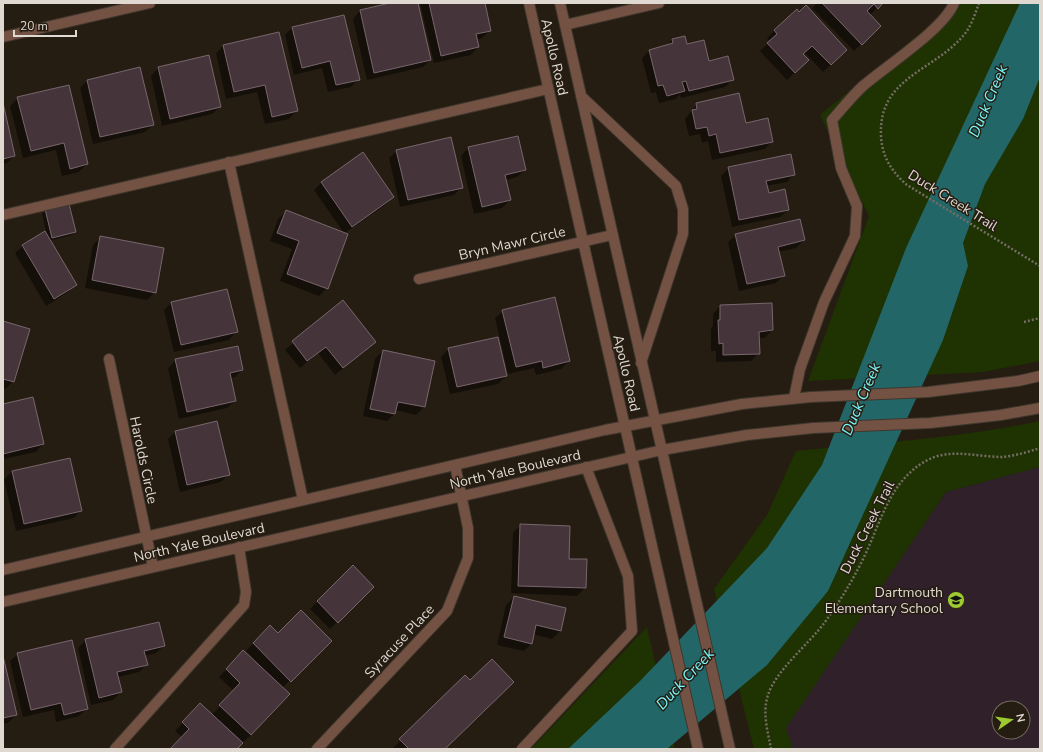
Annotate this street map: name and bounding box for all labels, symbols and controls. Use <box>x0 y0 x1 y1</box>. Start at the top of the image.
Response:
scale bar <box>14 12 76 38</box>
street label: Apollo Road <box>536 17 573 97</box>
text: 20 m <box>20 18 48 34</box>
water label: Duck Creek <box>964 61 1012 140</box>
street label: Duck Creek Trail <box>904 165 1002 236</box>
street label: Bryn Mawr Circle <box>457 222 567 265</box>
street label: Apollo Road <box>608 333 645 413</box>
water label: Duck Creek <box>837 359 885 438</box>
street label: Harolds Circle <box>125 415 162 506</box>
street label: North Yale Boulevard <box>448 445 582 494</box>
street label: Duck Creek Trail <box>836 477 900 577</box>
street label: North Yale Boulevard <box>132 518 266 567</box>
place label: Dartmouth Elementary School <box>825 583 944 618</box>
school or university icon: Dartmouth Elementary School <box>946 590 966 610</box>
street label: Syracuse Place <box>360 600 439 682</box>
water label: Duck Creek <box>652 644 719 714</box>
north arrow <box>991 700 1031 740</box>
text: N <box>1012 712 1028 724</box>

